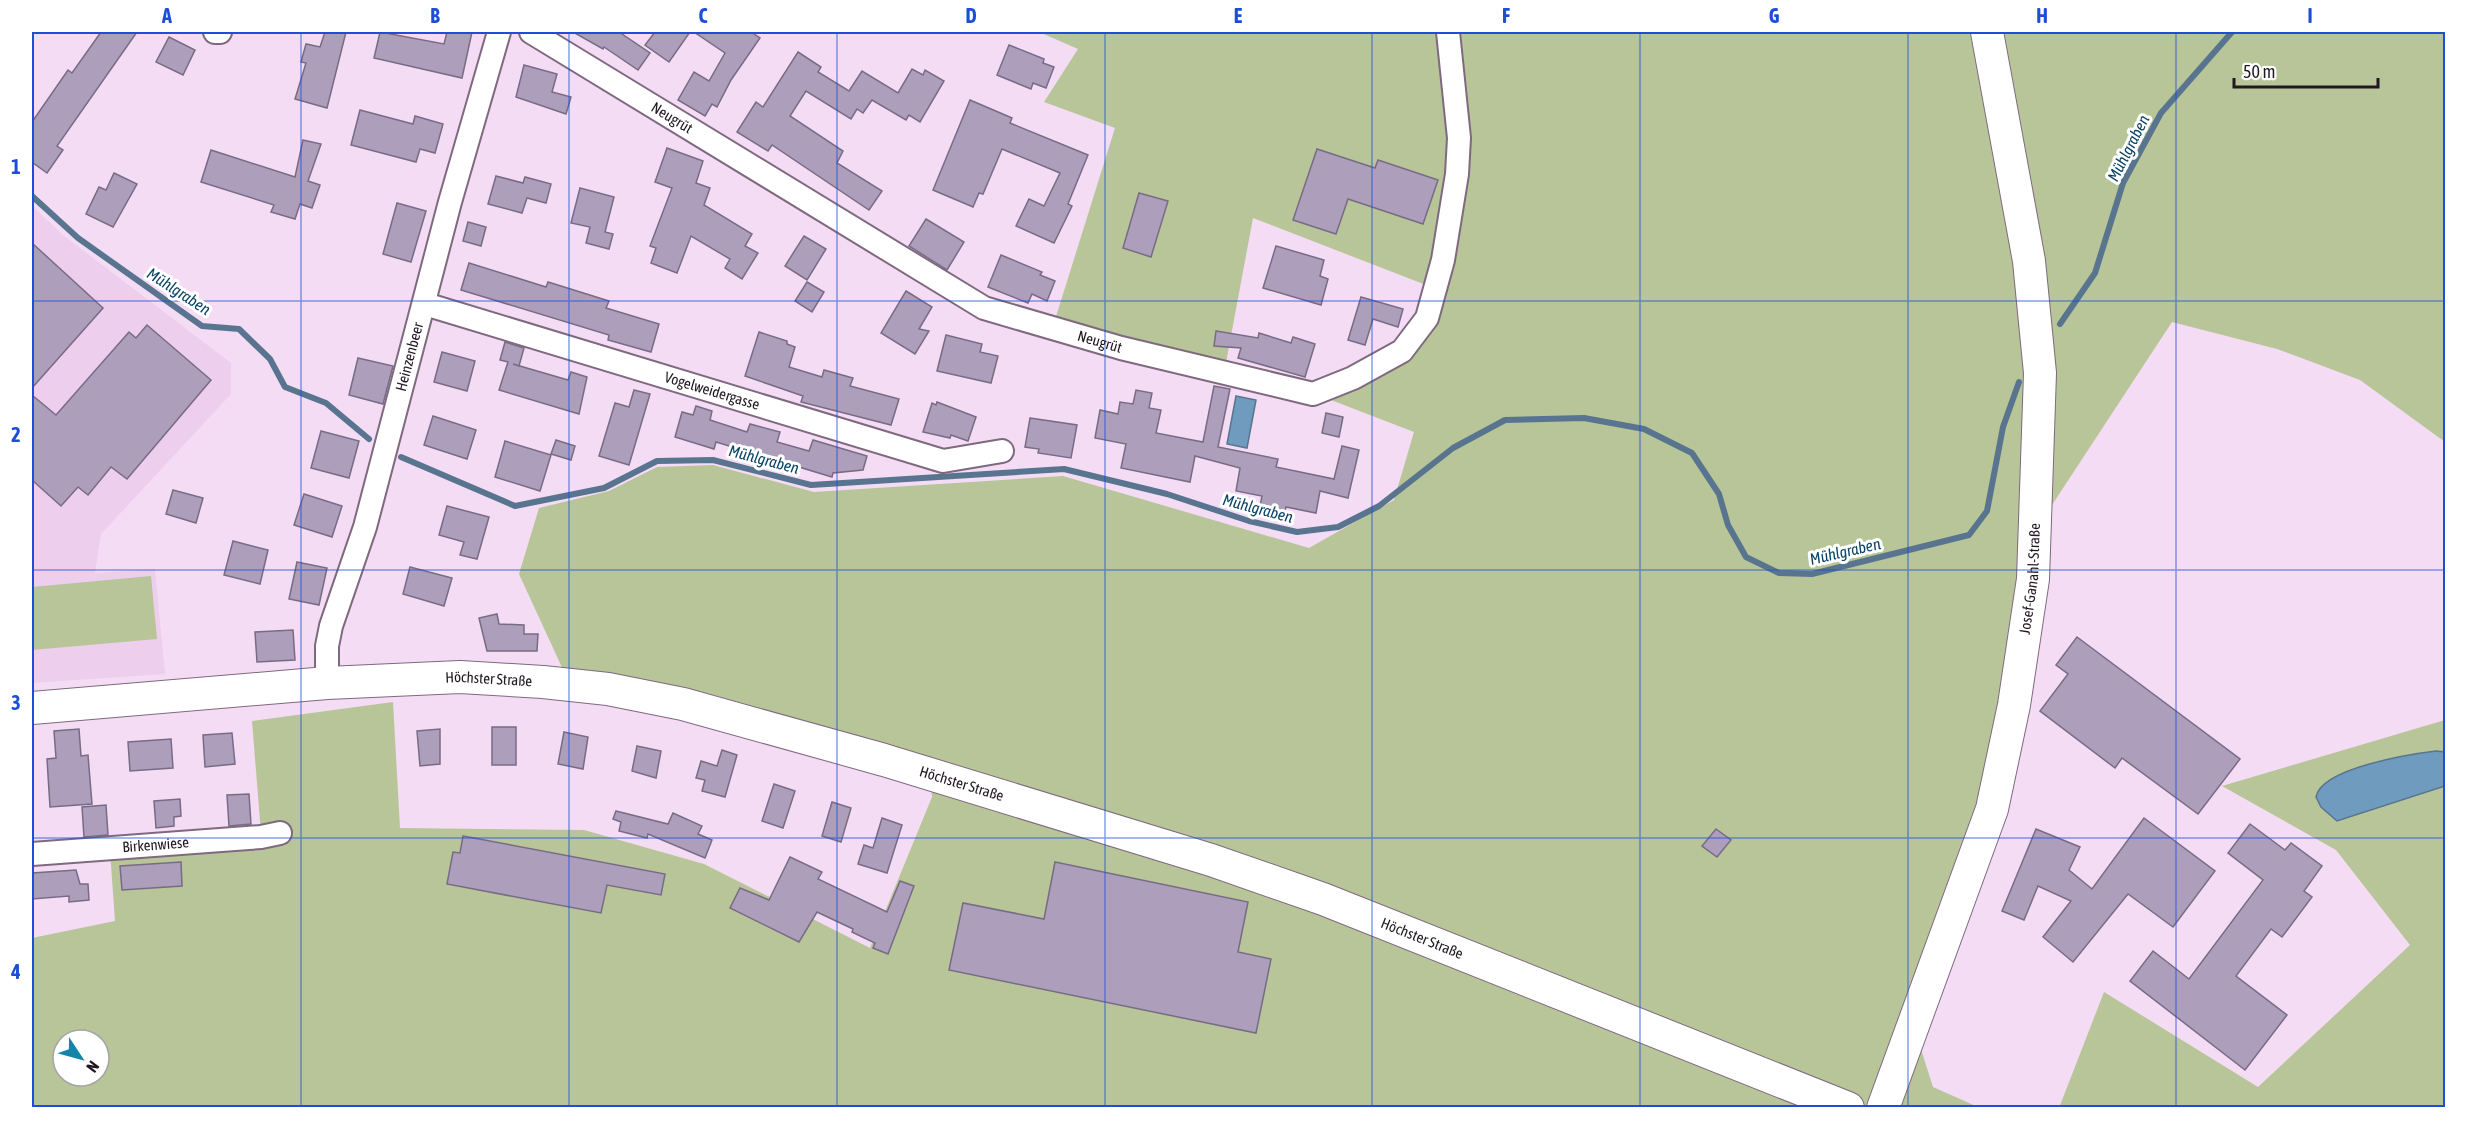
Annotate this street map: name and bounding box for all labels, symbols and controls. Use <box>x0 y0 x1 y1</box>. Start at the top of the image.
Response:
text: A <box>161 4 172 27</box>
text: B <box>430 4 440 27</box>
text: C <box>699 4 708 27</box>
text: D <box>965 4 977 27</box>
text: E <box>1234 4 1243 27</box>
text: F <box>1502 4 1510 27</box>
text: G <box>1769 4 1780 27</box>
text: H <box>2036 4 2048 27</box>
text: I <box>2307 4 2313 27</box>
scale bar <box>2234 51 2378 89</box>
text: 50 m <box>2243 61 2275 82</box>
street label: Neugrüt <box>648 98 696 136</box>
water label: Mühlgraben <box>2104 112 2153 185</box>
text: 1 <box>11 155 21 178</box>
water label: Mühlgraben <box>143 264 214 319</box>
street label: Heinzenbeer <box>392 320 426 393</box>
street label: Neugrüt <box>1076 327 1124 356</box>
street label: Vogelweidergasse <box>663 368 762 413</box>
text: 2 <box>11 423 21 446</box>
water label: Mühlgraben <box>727 441 801 478</box>
water label: Mühlgraben <box>1221 490 1295 527</box>
street label: Josef-Ganahl-Straße <box>2016 523 2043 635</box>
water label: Mühlgraben <box>1808 534 1883 569</box>
street label: Höchster Straße <box>445 668 533 689</box>
text: 3 <box>11 691 21 714</box>
street label: Höchster Straße <box>918 762 1006 804</box>
street label: Birkenwiese <box>122 833 190 855</box>
street label: Höchster Straße <box>1379 914 1466 962</box>
text: 4 <box>10 960 21 983</box>
north arrow <box>51 1028 111 1088</box>
text: N <box>83 1058 103 1076</box>

